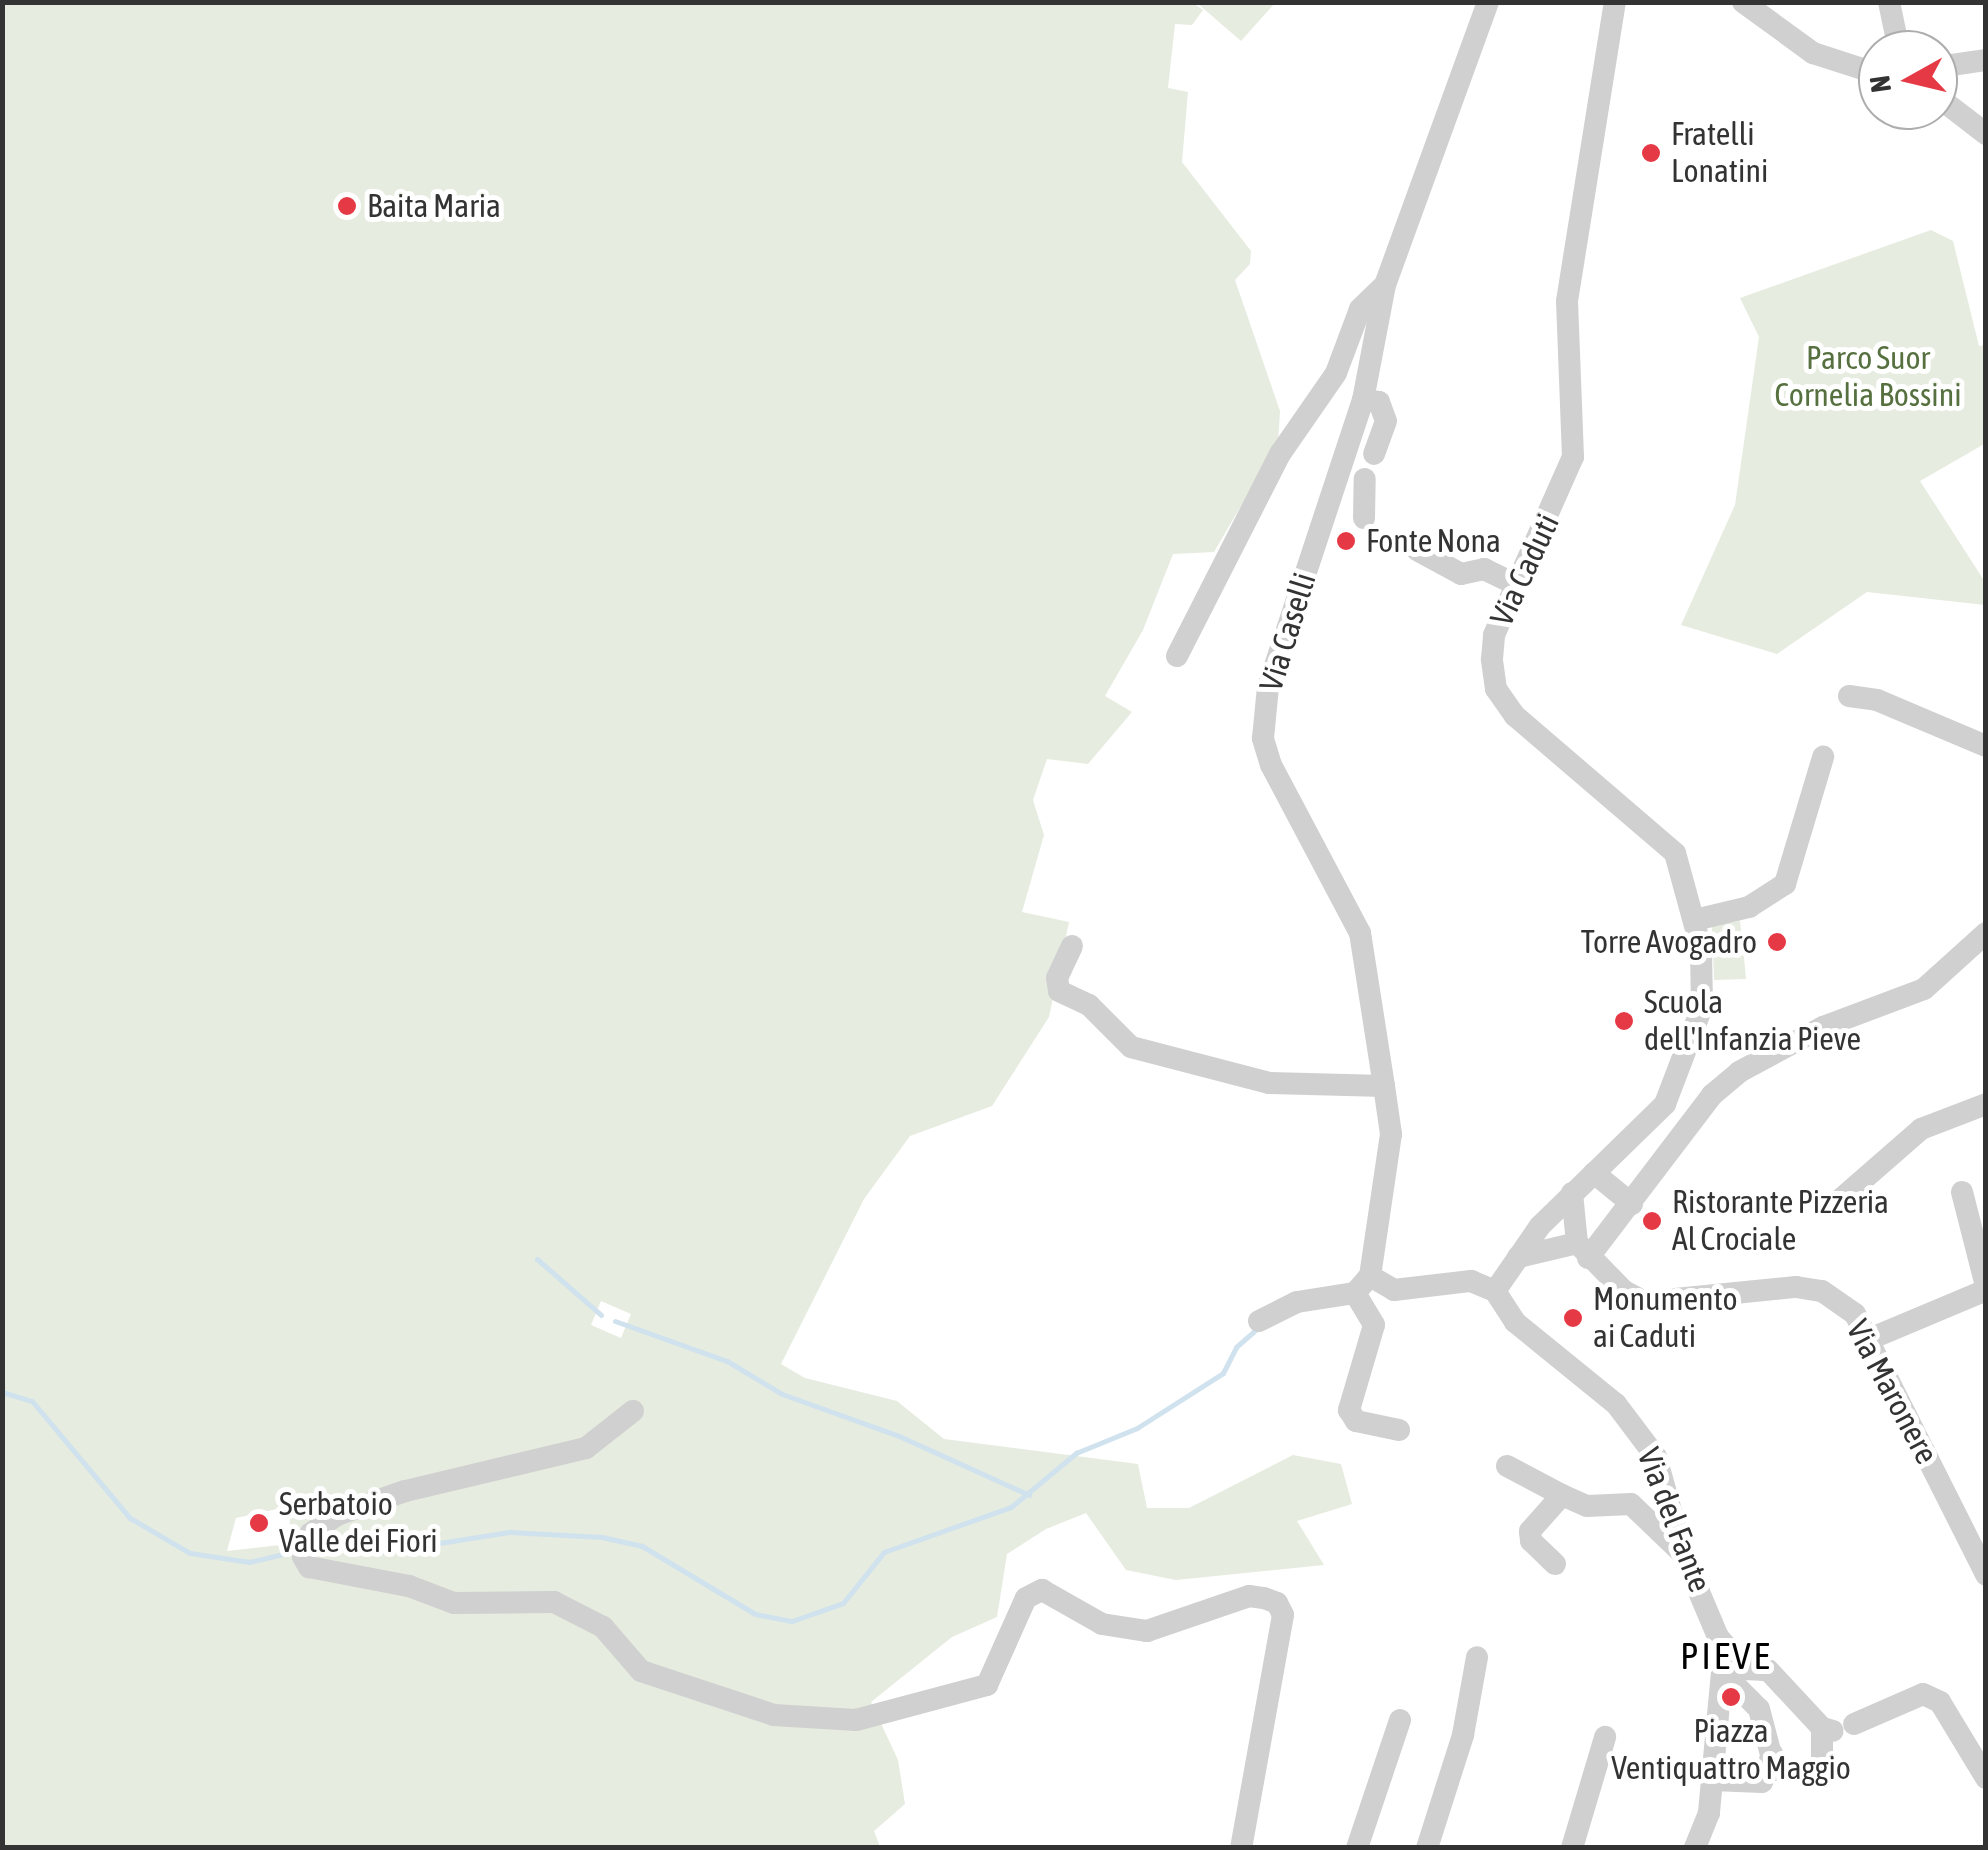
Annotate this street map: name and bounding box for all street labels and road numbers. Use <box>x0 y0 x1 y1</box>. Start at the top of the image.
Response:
street label: Via Caduti <box>1482 508 1568 632</box>
street label: Via Caselli <box>1252 568 1324 696</box>
street label: Via Maronere <box>1838 1314 1946 1470</box>
street label: Via del Fante <box>1629 1443 1719 1597</box>

